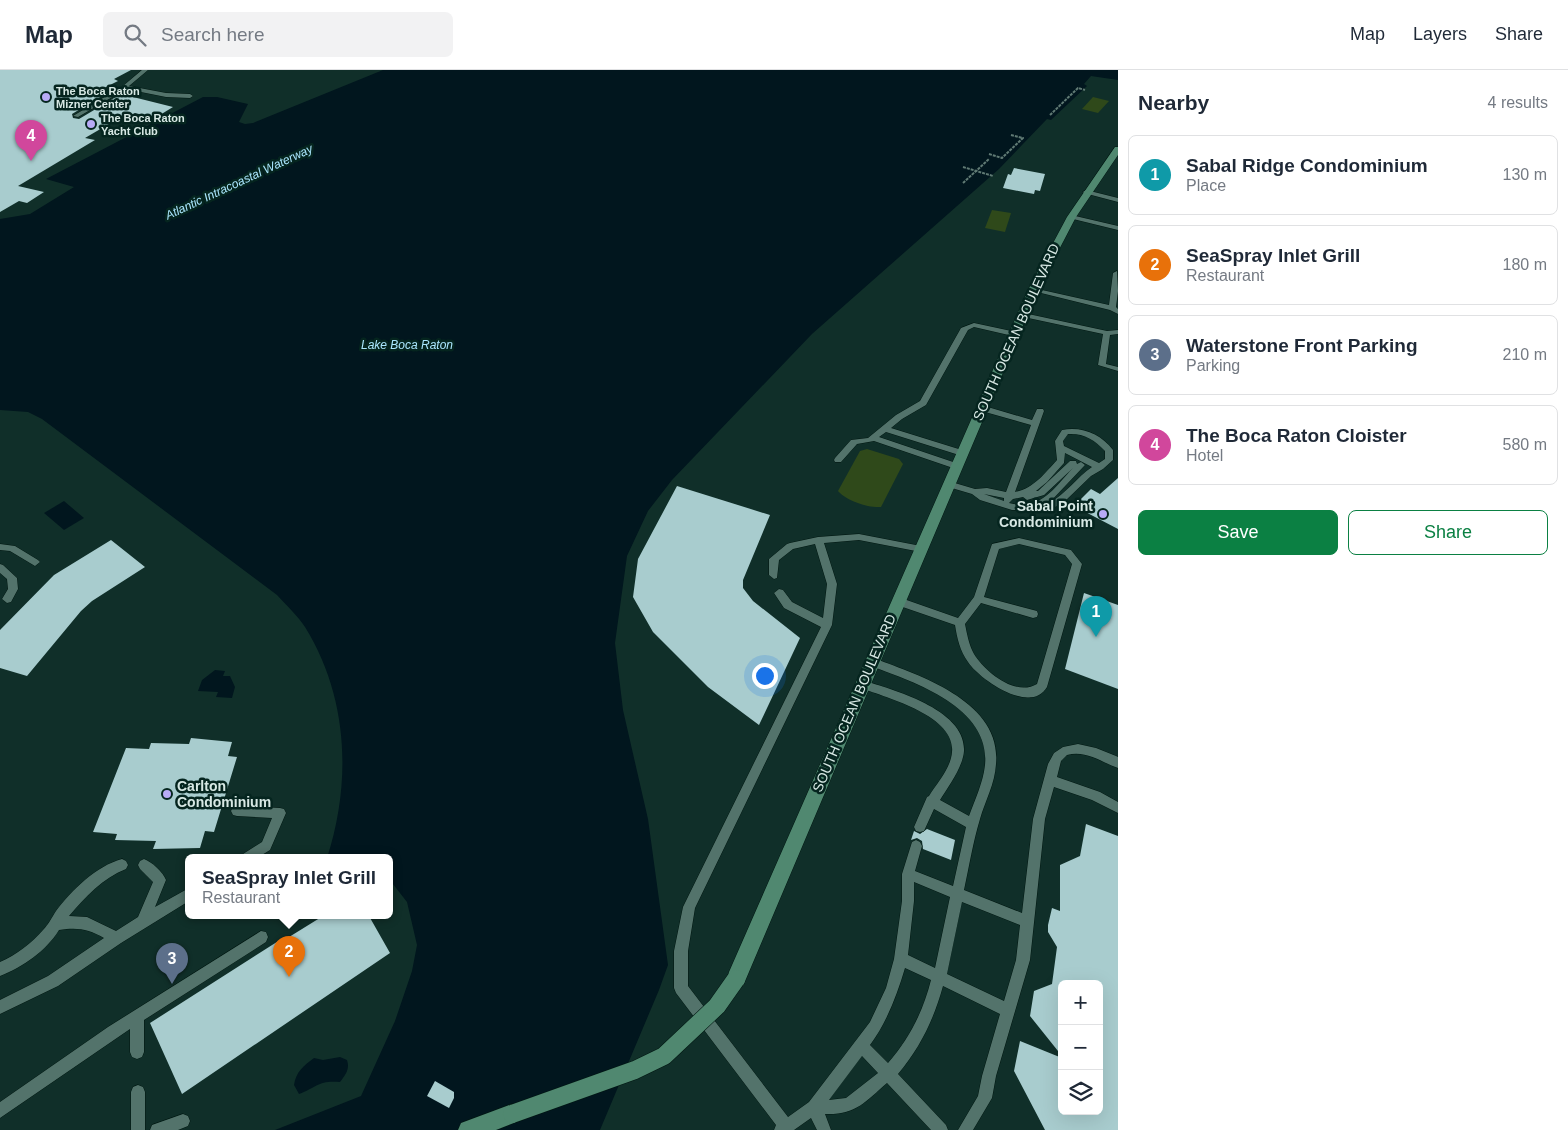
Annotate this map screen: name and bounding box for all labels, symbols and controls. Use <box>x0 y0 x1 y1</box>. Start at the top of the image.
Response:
search box <box>103 12 453 57</box>
text: Map <box>25 21 73 48</box>
icon: search <box>121 21 149 49</box>
text: Search here <box>161 24 265 45</box>
text: Map <box>1350 24 1385 44</box>
text: Layers <box>1413 24 1467 44</box>
text: Share <box>1495 24 1543 44</box>
place label: The Boca Raton Mizner Center <box>56 85 140 110</box>
marker: The Boca Raton Mizner Center <box>40 91 52 103</box>
text: Nearby <box>1138 91 1209 114</box>
text: 4 results <box>1488 94 1548 111</box>
place label: The Boca Raton Yacht Club <box>101 112 185 137</box>
marker: The Boca Raton Yacht Club <box>85 118 97 130</box>
pin: 4 <box>15 120 47 161</box>
water label: Atlantic Intracoastal Waterway <box>162 141 316 223</box>
text: Sabal Ridge Condominium <box>1186 155 1428 176</box>
text: 1 <box>1151 166 1159 183</box>
text: 130 m <box>1503 166 1547 183</box>
text: Place <box>1186 177 1226 194</box>
street label: SOUTH OCEAN BOULEVARD <box>970 241 1062 423</box>
text: SeaSpray Inlet Grill <box>1186 245 1360 266</box>
text: 2 <box>1151 256 1159 273</box>
text: 180 m <box>1503 256 1547 273</box>
text: Restaurant <box>1186 267 1264 284</box>
text: Waterstone Front Parking <box>1186 335 1418 356</box>
water label: Lake Boca Raton <box>361 338 453 352</box>
text: 3 <box>1151 346 1159 363</box>
text: 210 m <box>1503 346 1547 363</box>
text: Parking <box>1186 357 1240 374</box>
text: The Boca Raton Cloister <box>1186 425 1407 446</box>
text: 4 <box>1151 436 1159 453</box>
text: 580 m <box>1503 436 1547 453</box>
text: Hotel <box>1186 447 1223 464</box>
place label: Sabal Point Condominium <box>999 498 1093 530</box>
marker: Sabal Point Condominium <box>1097 508 1109 520</box>
button: Save <box>1138 510 1338 555</box>
button: Share <box>1348 510 1548 555</box>
pin: 1 <box>1080 596 1112 637</box>
street label: SOUTH OCEAN BOULEVARD <box>809 612 899 794</box>
your location <box>752 663 778 689</box>
place label: Carlton Condominium <box>177 778 271 810</box>
marker: Carlton Condominium <box>161 788 173 800</box>
popup <box>185 854 393 919</box>
text: SeaSpray Inlet Grill <box>202 867 376 888</box>
text: Restaurant <box>202 889 280 906</box>
pin: 2 <box>273 936 305 977</box>
pin: 3 <box>156 943 188 984</box>
map controls <box>1058 980 1103 1115</box>
button: + <box>1058 980 1103 1025</box>
button: − <box>1058 1025 1103 1070</box>
button: layers <box>1058 1070 1103 1115</box>

